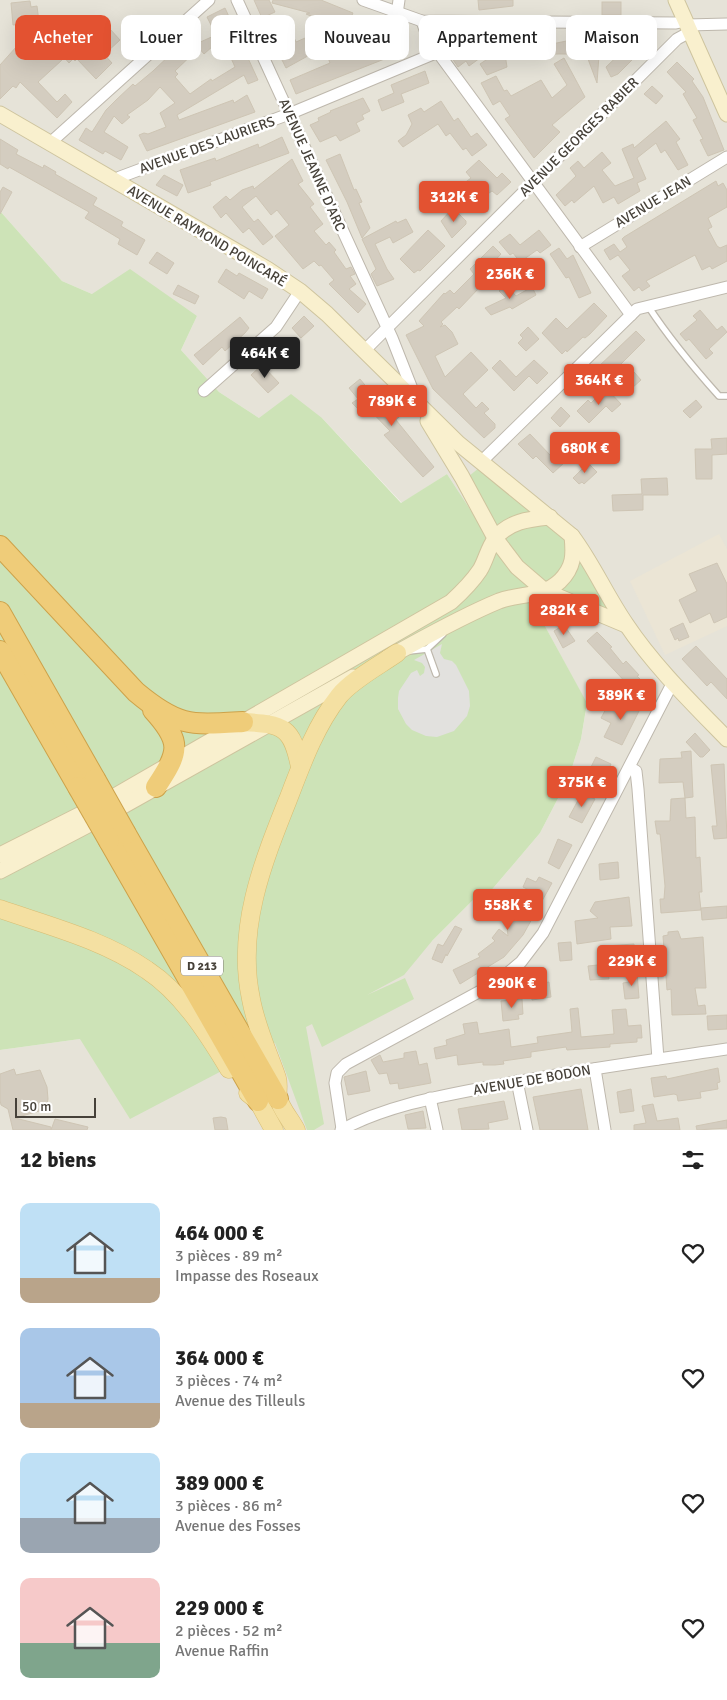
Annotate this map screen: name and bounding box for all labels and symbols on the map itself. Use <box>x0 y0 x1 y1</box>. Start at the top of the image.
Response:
street label: AVENUE GEORGES RABIER <box>516 74 642 200</box>
street label: AVENUE JEANNE D'ARC <box>275 96 349 234</box>
street label: AVENUE DES LAURIERS <box>137 112 277 177</box>
street label: AVENUE JEAN <box>612 173 694 231</box>
pin: 312K € <box>413 180 495 223</box>
street label: AVENUE RAYMOND POINCARÉ <box>124 182 290 290</box>
pin: 236K € <box>469 258 551 300</box>
pin: 464K € <box>224 336 306 379</box>
pin: 364K € <box>558 364 640 406</box>
pin: 789K € <box>351 384 433 427</box>
pin: 680K € <box>544 432 626 474</box>
pin: 282K € <box>523 594 605 636</box>
pin: 389K € <box>580 678 662 721</box>
pin: 375K € <box>541 766 623 808</box>
pin: 558K € <box>467 888 549 931</box>
pin: 229K € <box>591 944 673 987</box>
road number: D 213 <box>181 956 223 976</box>
pin: 290K € <box>471 966 553 1009</box>
street label: AVENUE DE BODON <box>472 1061 592 1099</box>
scale bar <box>15 1095 96 1118</box>

